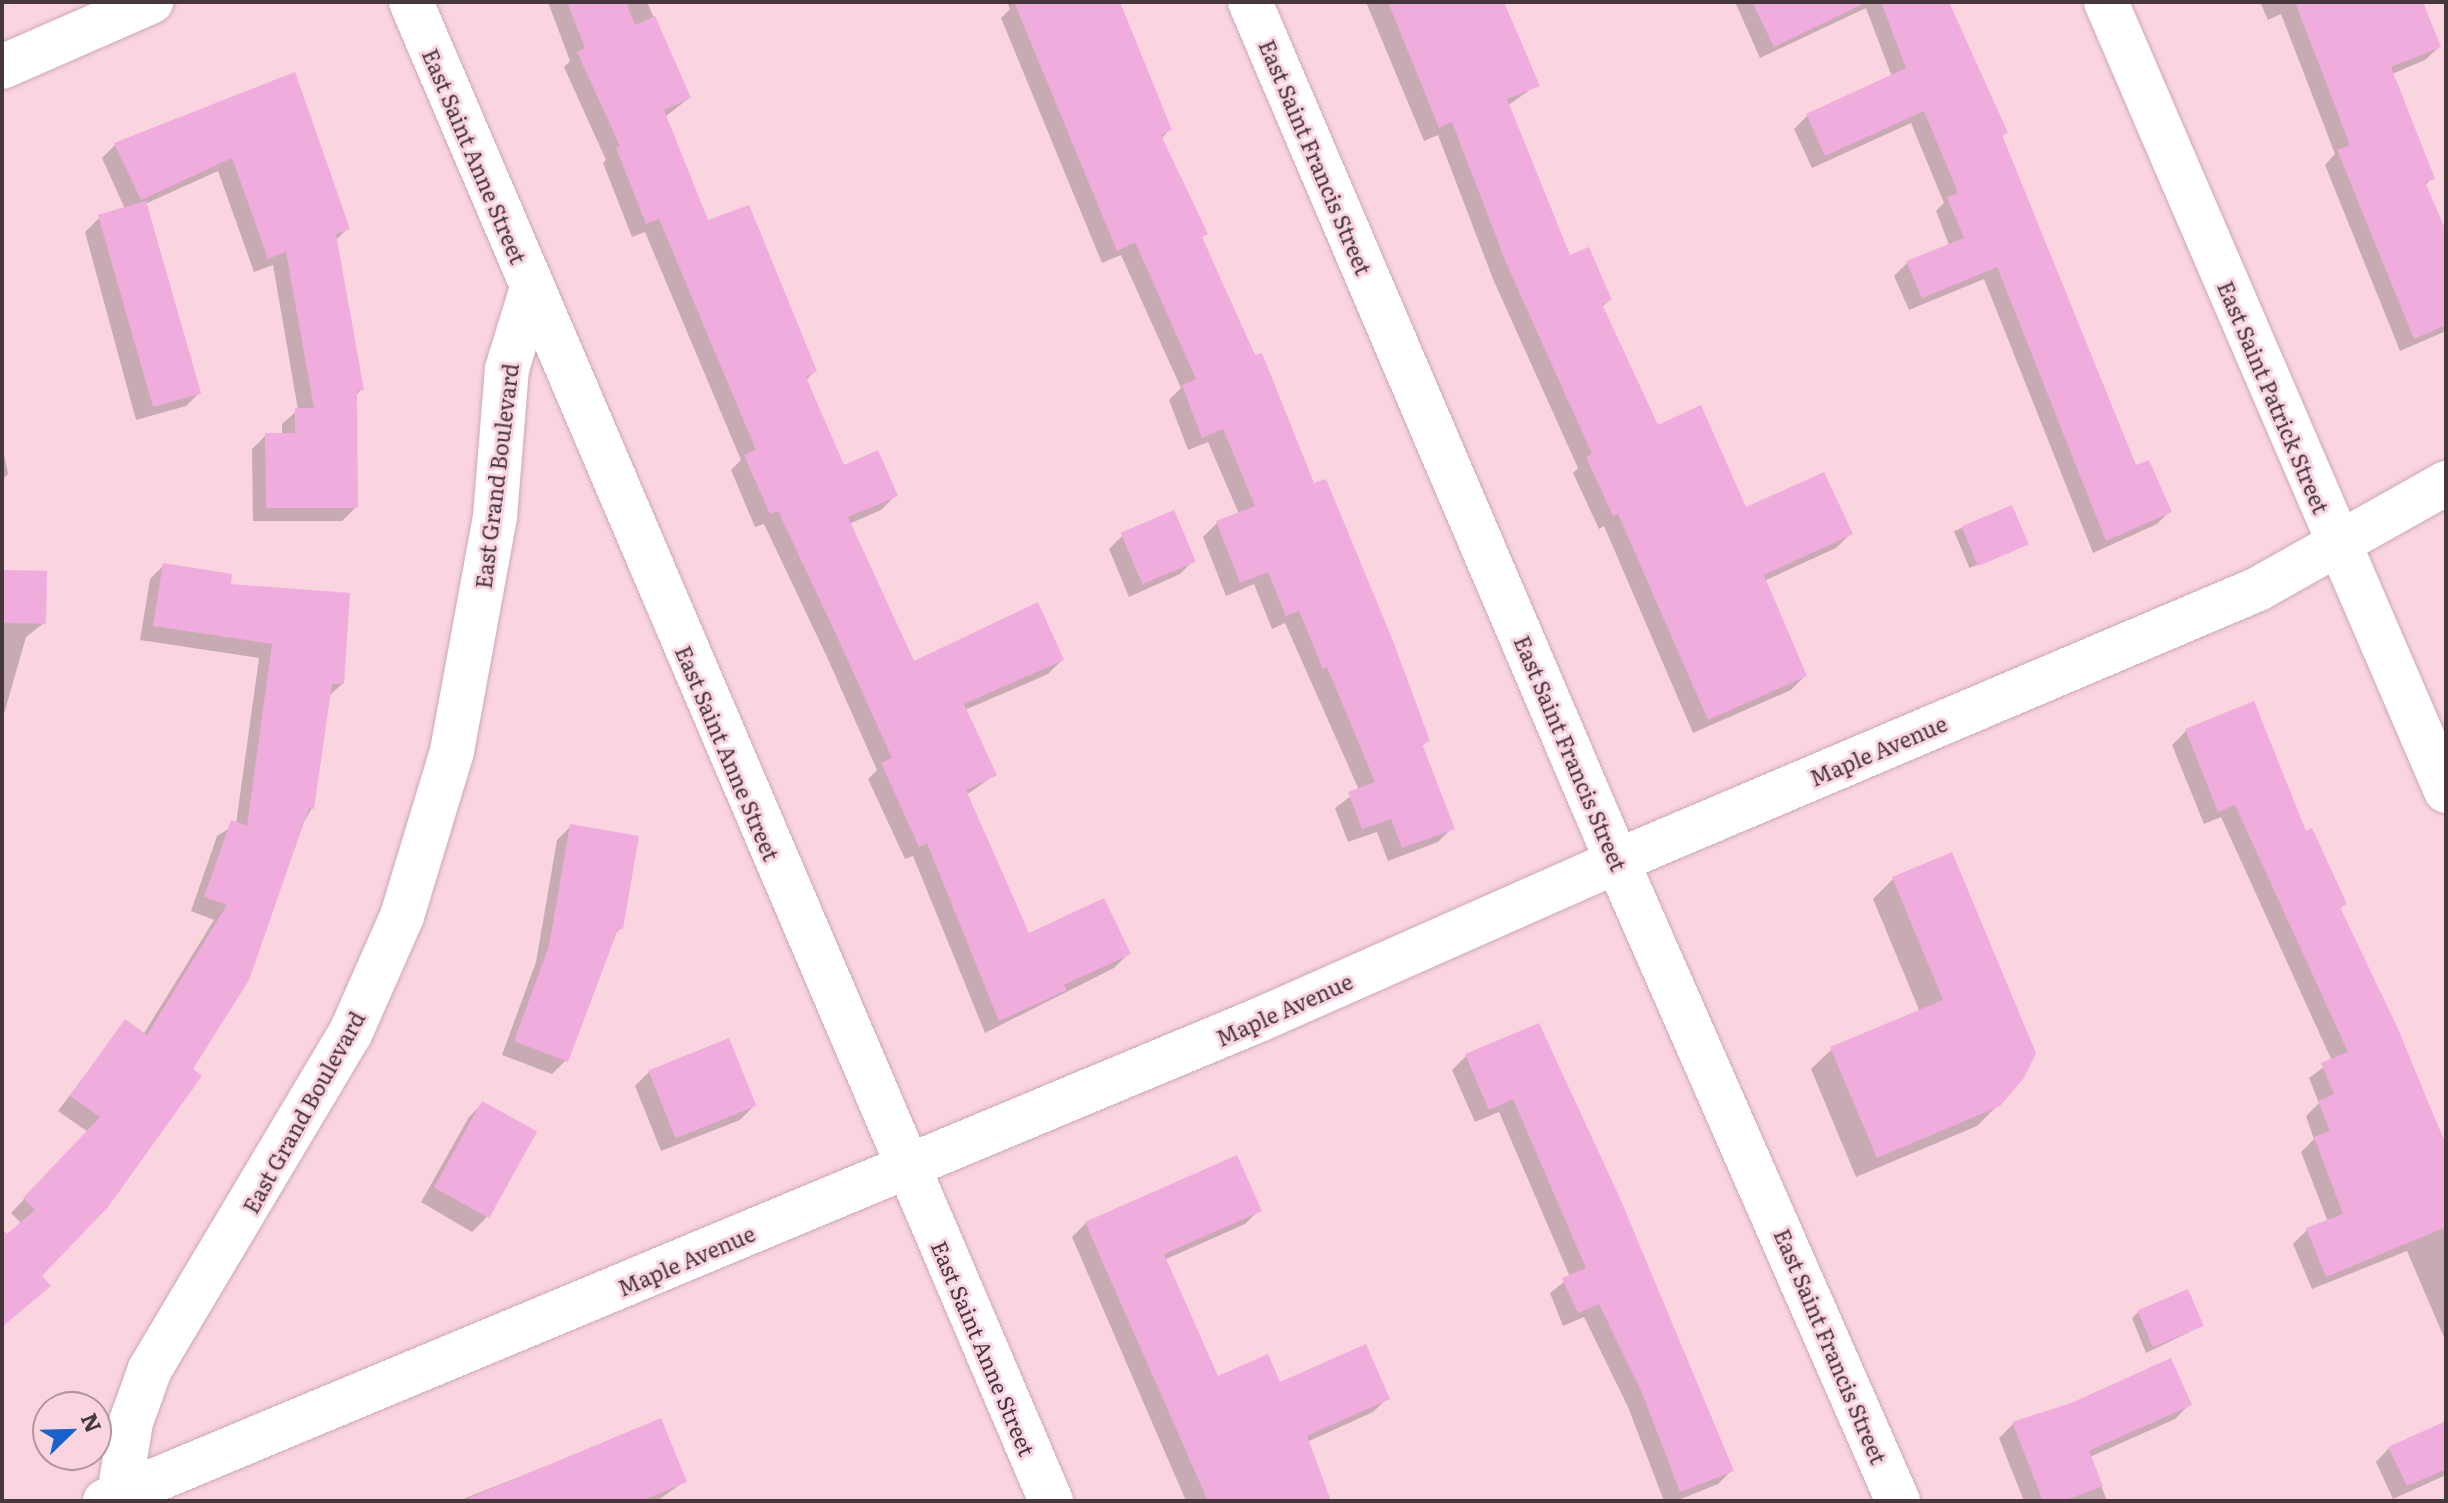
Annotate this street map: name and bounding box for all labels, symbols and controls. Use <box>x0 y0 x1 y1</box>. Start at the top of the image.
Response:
street label: East Saint Francis Street <box>1254 35 1378 279</box>
street label: East Saint Anne Street <box>418 44 532 268</box>
street label: East Saint Patrick Street <box>2213 277 2335 517</box>
street label: East Grand Boulevard <box>469 362 523 590</box>
street label: East Saint Francis Street <box>1509 631 1633 875</box>
street label: East Saint Anne Street <box>671 641 785 865</box>
street label: Maple Avenue <box>1805 709 1951 791</box>
street label: Maple Avenue <box>1212 967 1356 1051</box>
street label: East Grand Boulevard <box>236 1006 370 1218</box>
street label: Maple Avenue <box>613 1219 759 1301</box>
street label: East Saint Francis Street <box>1769 1224 1893 1468</box>
street label: East Saint Anne Street <box>927 1236 1041 1460</box>
north arrow <box>32 1391 112 1471</box>
text: N <box>74 1407 112 1437</box>

